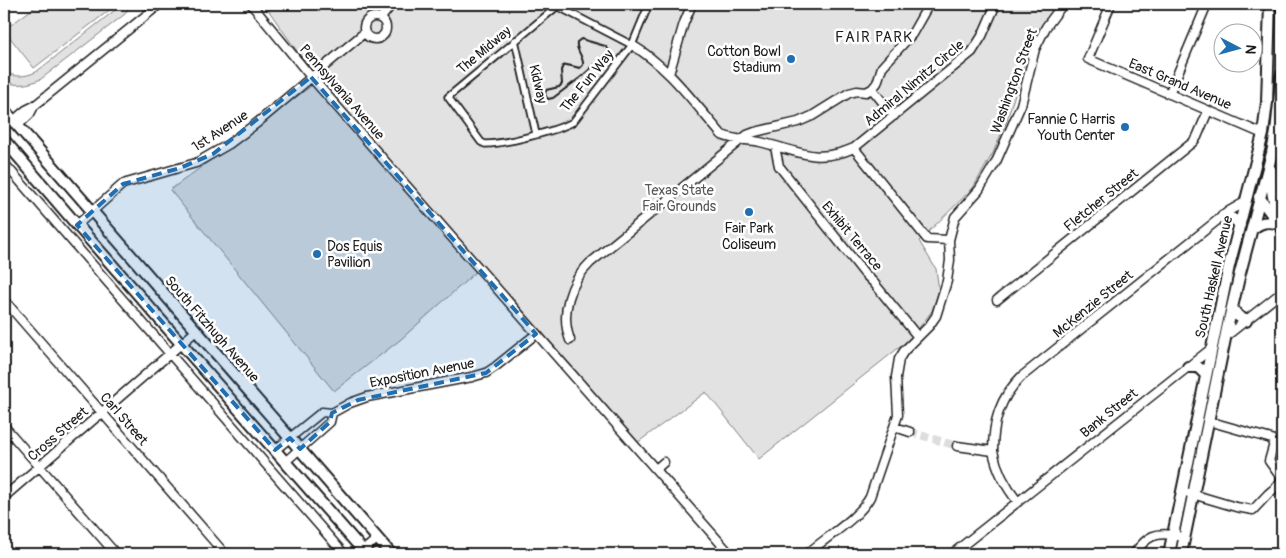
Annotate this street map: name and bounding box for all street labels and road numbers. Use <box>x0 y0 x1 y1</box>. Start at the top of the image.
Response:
street label: The Midway <box>453 22 515 78</box>
street label: Washington Street <box>987 26 1041 136</box>
street label: Admiral Nimitz Circle <box>861 36 967 130</box>
street label: Pennsylvania Avenue <box>296 41 388 143</box>
street label: The Fun Way <box>557 46 617 116</box>
street label: East Grand Avenue <box>1126 55 1234 113</box>
street label: Kidway <box>525 63 551 105</box>
street label: 1st Avenue <box>189 107 251 155</box>
street label: Fletcher Street <box>1060 165 1142 235</box>
street label: Exhibit Terrace <box>818 198 886 274</box>
street label: South Haskell Avenue <box>1192 214 1236 340</box>
street label: McKenzie Street <box>1050 266 1137 341</box>
street label: South Fitzhugh Avenue <box>161 272 263 386</box>
street label: Exposition Avenue <box>368 355 476 391</box>
street label: Bank Street <box>1077 385 1141 441</box>
street label: Carl Street <box>96 389 152 449</box>
street label: Cross Street <box>24 403 92 465</box>

